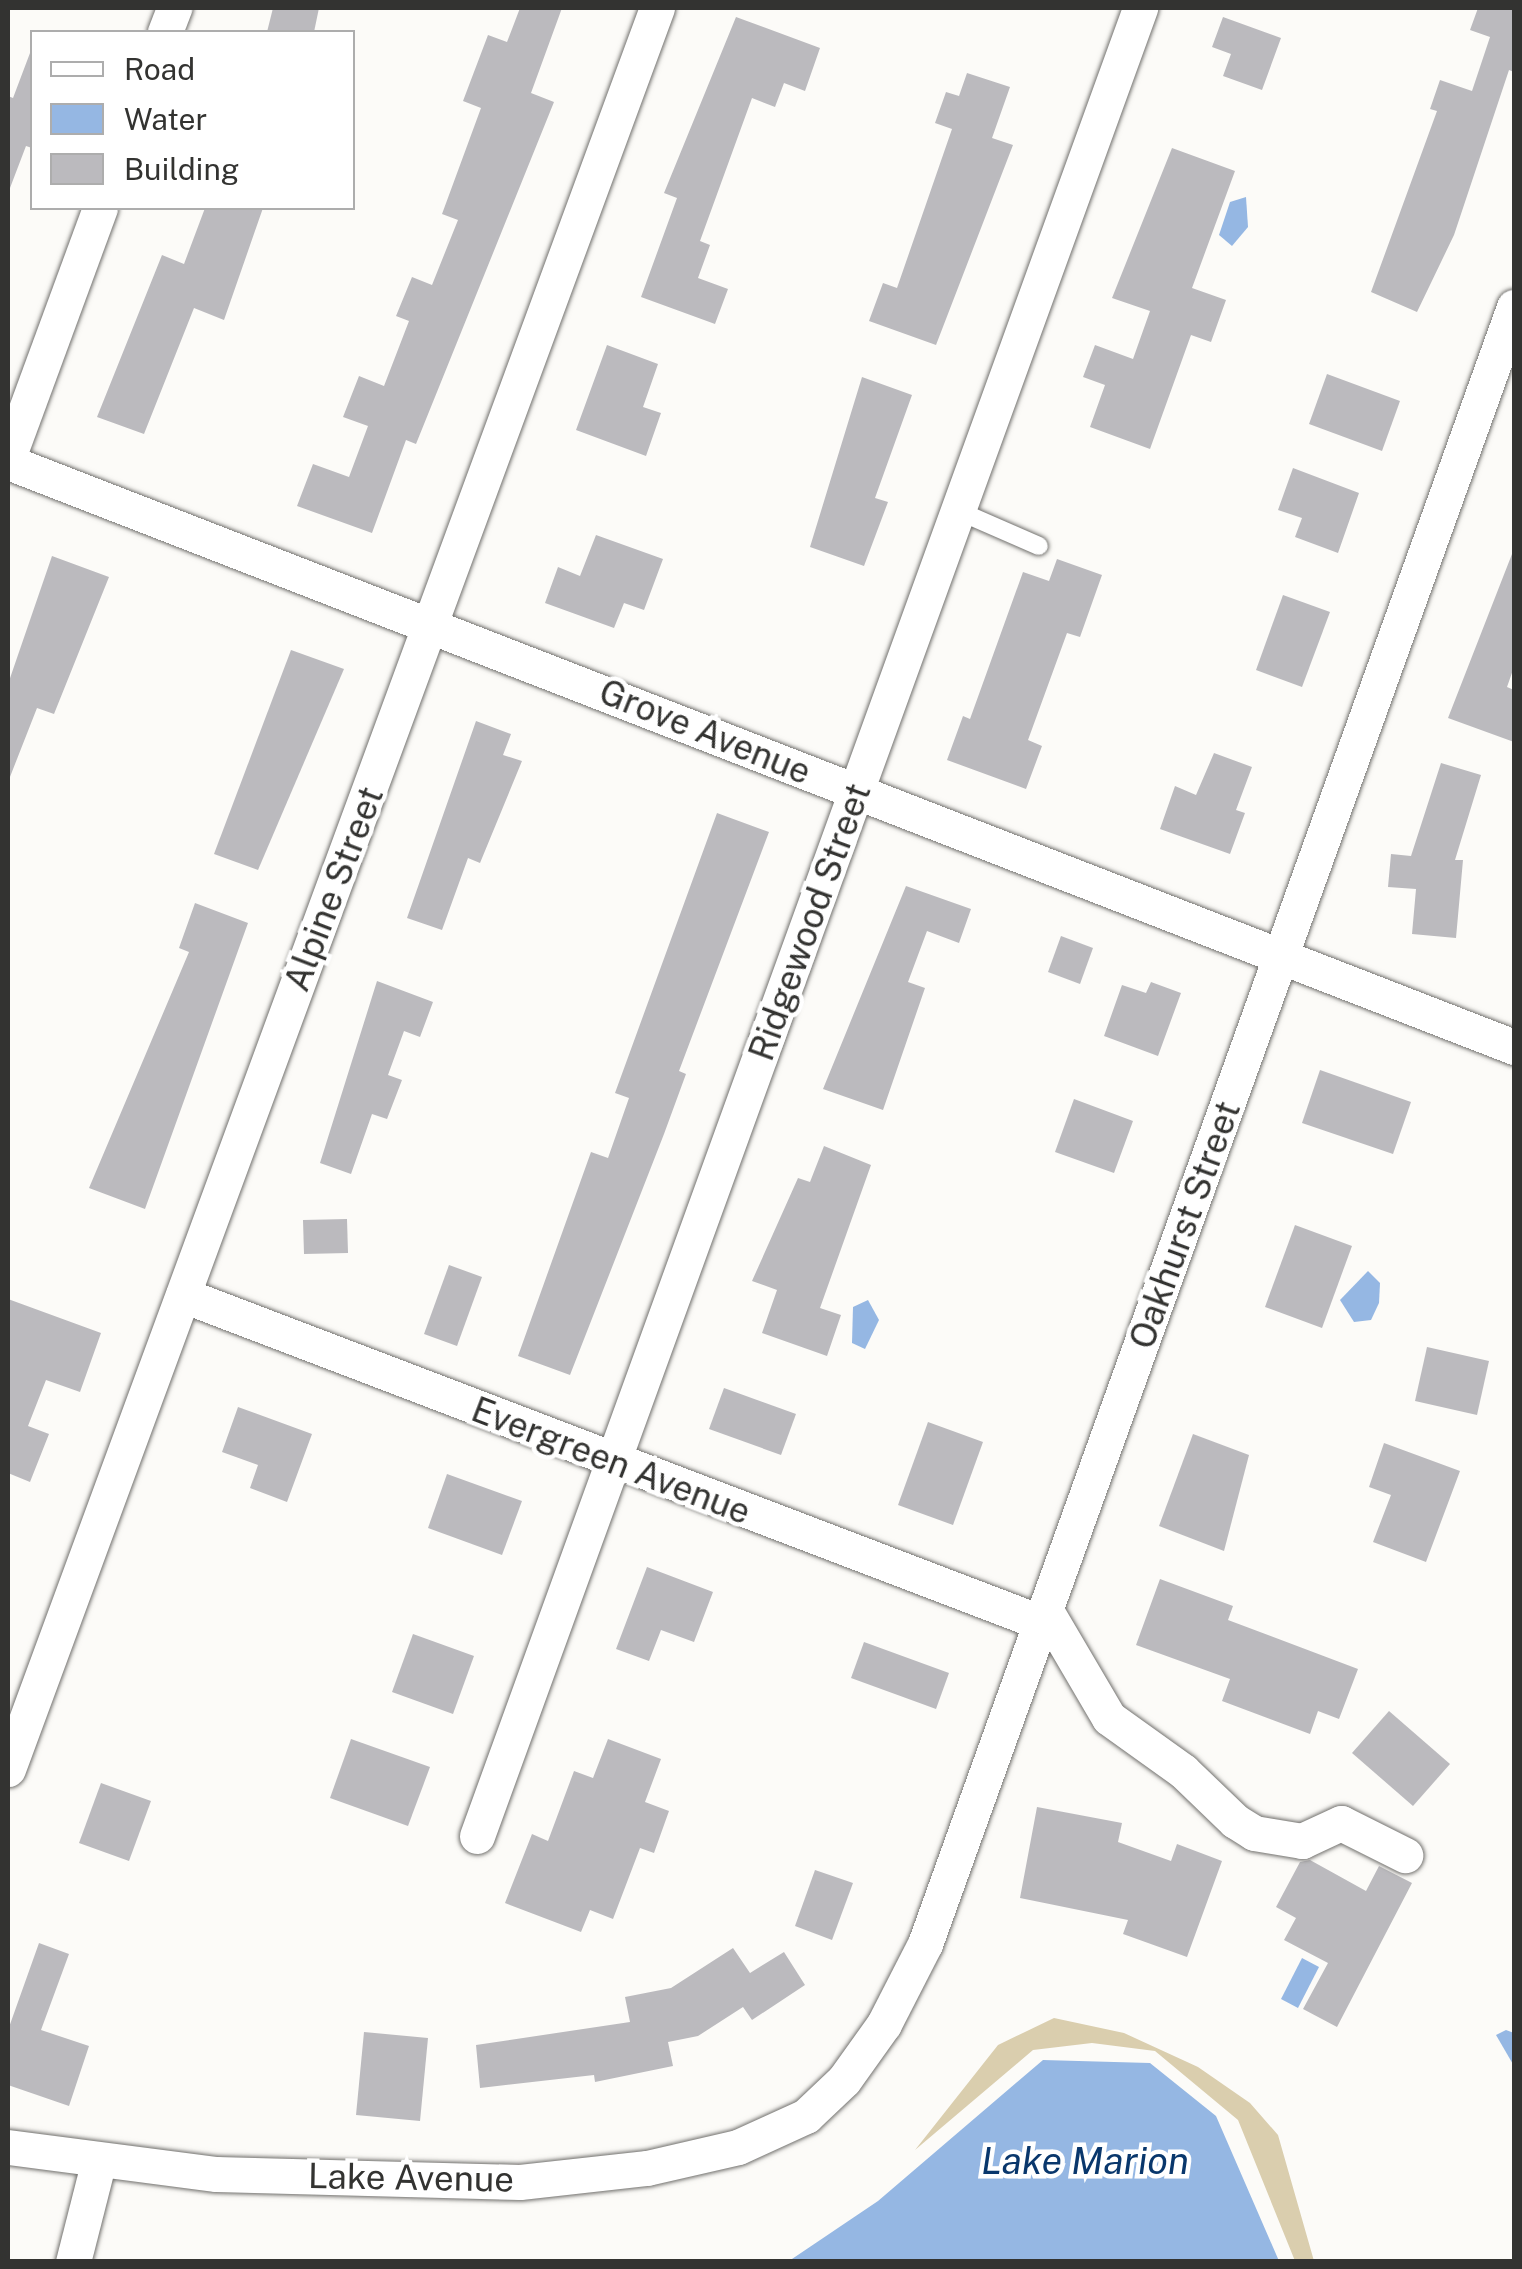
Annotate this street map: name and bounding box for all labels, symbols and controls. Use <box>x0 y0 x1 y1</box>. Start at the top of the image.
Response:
legend <box>30 30 355 210</box>
text: Road <box>124 51 195 87</box>
text: Water <box>124 101 207 137</box>
text: Building <box>124 151 239 187</box>
street label: Grove Avenue <box>593 671 817 793</box>
street label: Ridgewood Street <box>740 778 880 1066</box>
street label: Alpine Street <box>276 781 392 997</box>
street label: Oakhurst Street <box>1121 1096 1249 1354</box>
street label: Evergreen Avenue <box>466 1389 756 1533</box>
water label: Lake Marion <box>981 2138 1189 2184</box>
street label: Lake Avenue <box>307 2155 515 2201</box>

